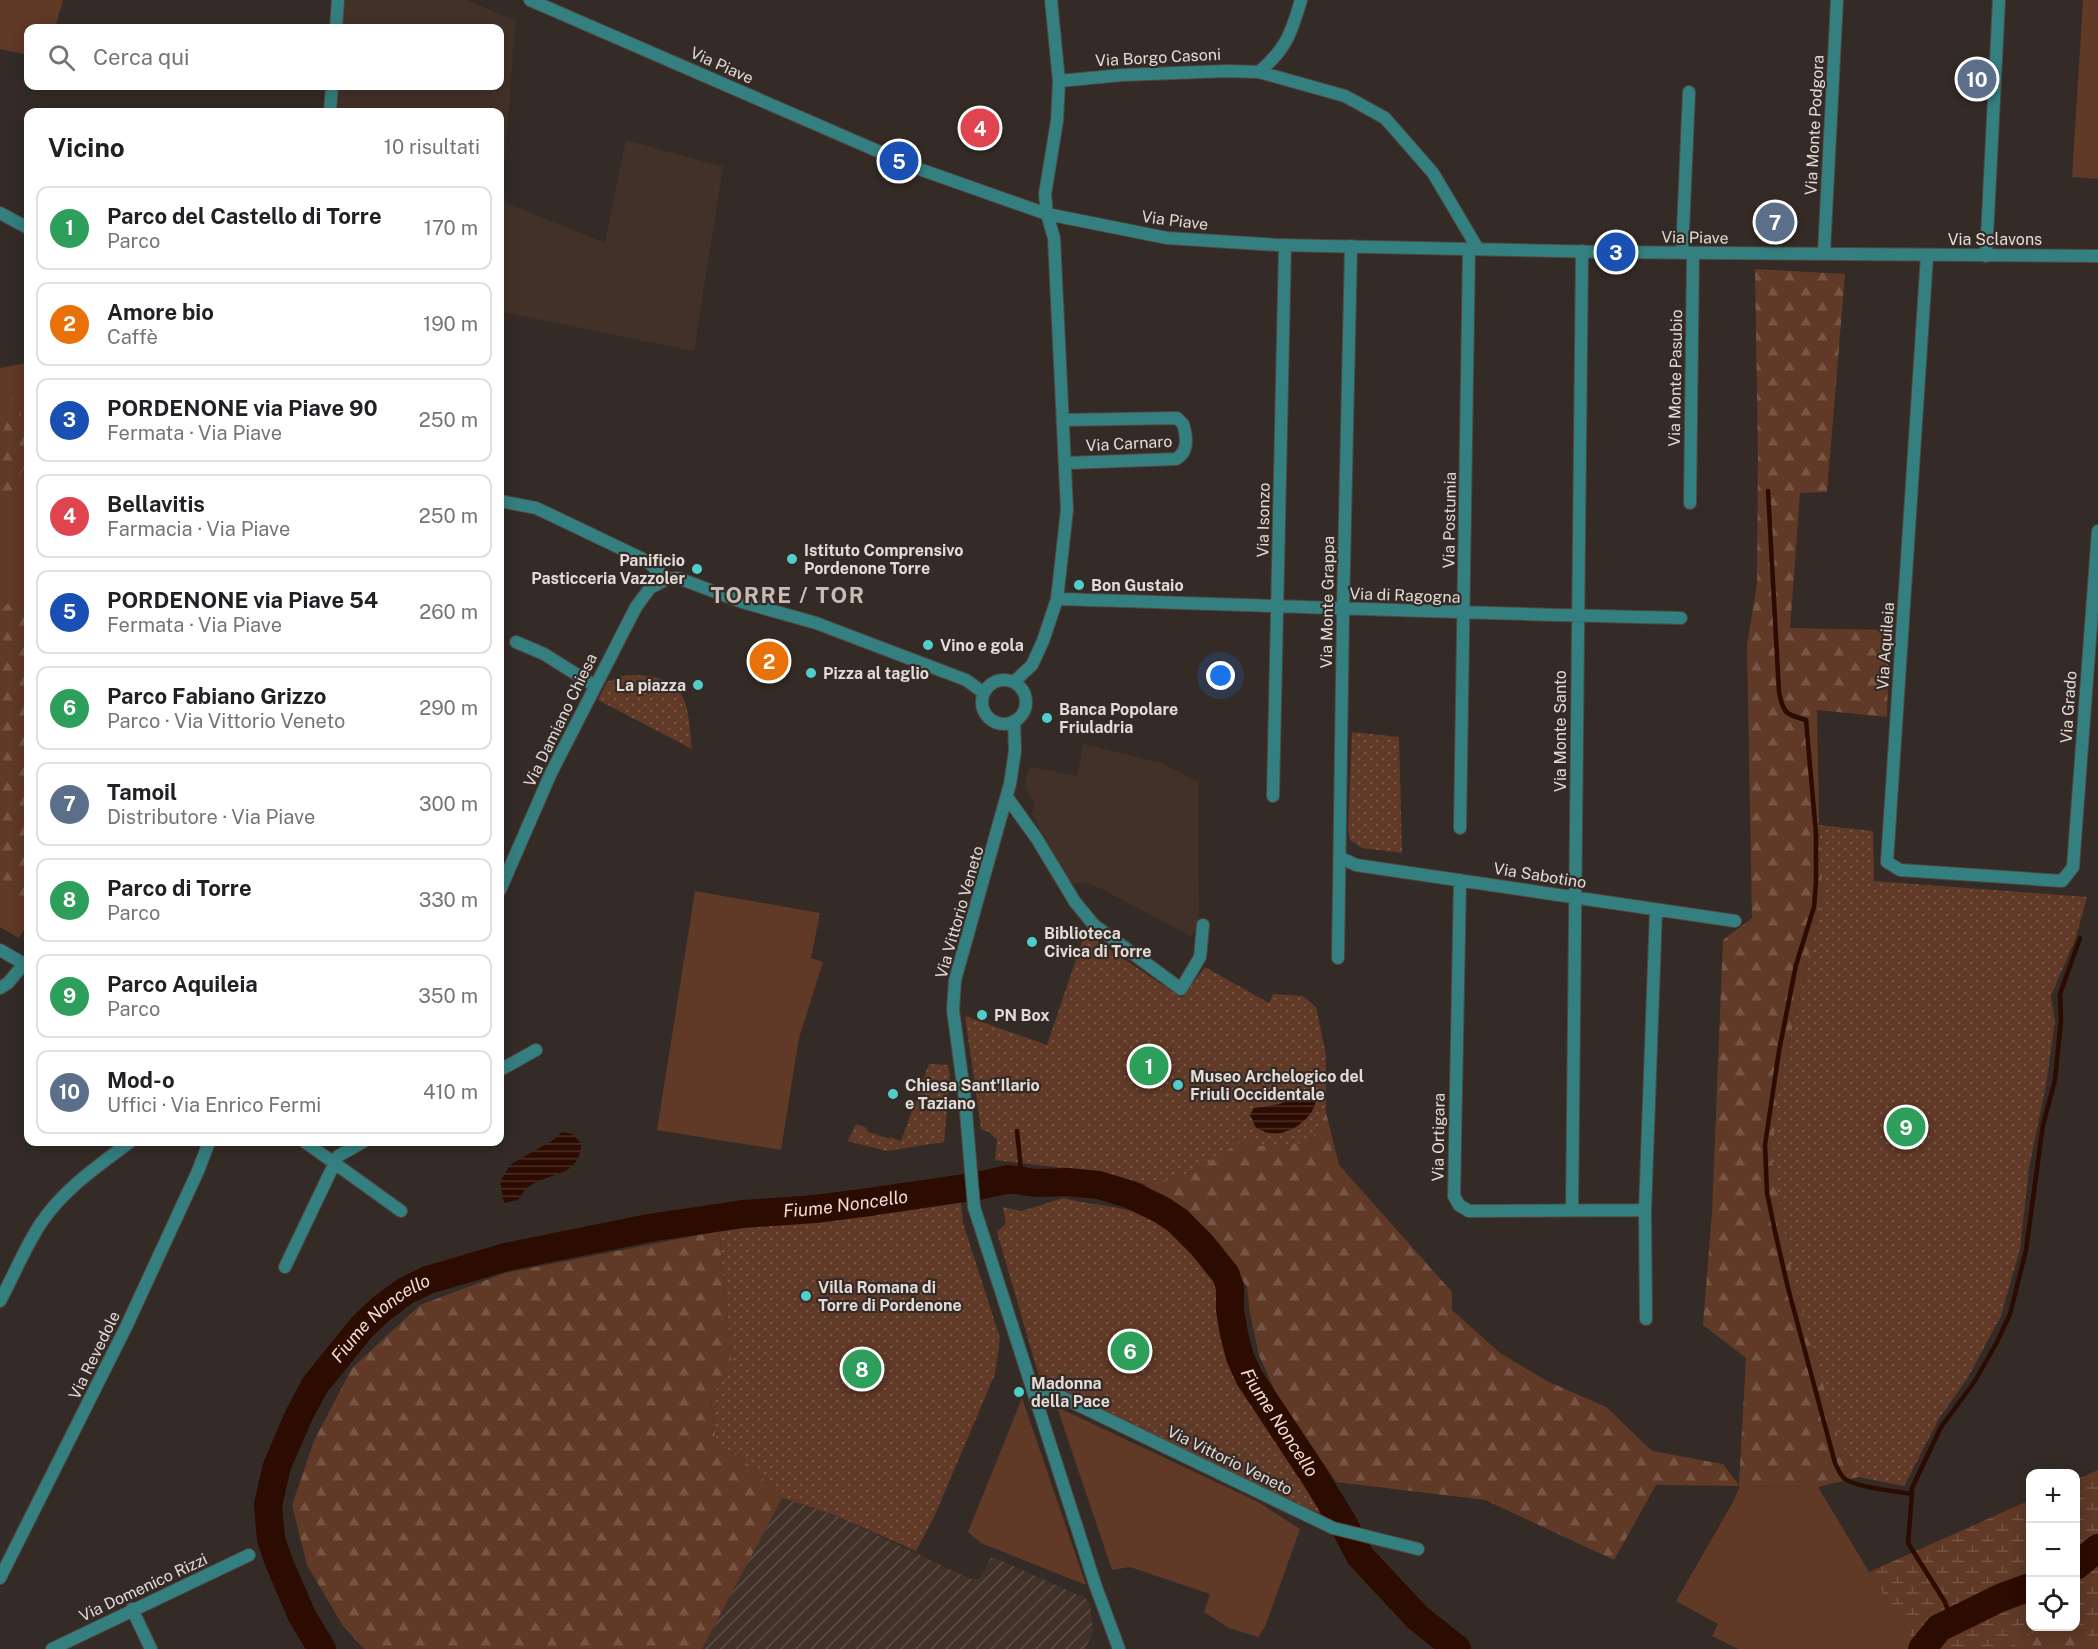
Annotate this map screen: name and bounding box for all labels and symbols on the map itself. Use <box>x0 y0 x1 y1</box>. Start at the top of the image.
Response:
street label: Via Piave <box>687 43 756 88</box>
street label: Via Borgo Casoni <box>1095 45 1221 70</box>
street label: Via Monte Podgora <box>1801 54 1828 196</box>
pin: 10 <box>1958 56 1996 101</box>
pin: 4 <box>960 106 1000 150</box>
pin: 5 <box>880 138 918 184</box>
pin: 7 <box>1756 200 1794 244</box>
street label: Via Piave <box>1140 207 1209 234</box>
street label: Via Piave <box>1661 227 1729 248</box>
pin: 3 <box>1596 230 1636 274</box>
street label: Via Sclavons <box>1948 230 2042 249</box>
street label: Via Monte Pasubio <box>1665 309 1686 447</box>
street label: Via Carnaro <box>1085 432 1173 455</box>
street label: Via Postumia <box>1439 472 1460 568</box>
street label: Via Isonzo <box>1253 482 1274 558</box>
street label: Via Monte Grappa <box>1317 536 1338 668</box>
place label: Istituto Comprensivo Pordenone Torre <box>804 541 963 578</box>
place label: Panificio Pasticceria Vazzoler <box>531 551 685 588</box>
marker: Istituto Comprensivo Pordenone Torre <box>785 552 799 566</box>
marker: Panificio Pasticceria Vazzoler <box>690 562 704 576</box>
place label: Bon Gustaio <box>1091 576 1184 595</box>
marker: Bon Gustaio <box>1072 578 1086 592</box>
district label: TORRE / TOR <box>710 582 866 608</box>
street label: Via di Ragogna <box>1349 584 1461 607</box>
street label: Via Aquileia <box>1873 602 1898 691</box>
place label: Vino e gola <box>940 636 1024 655</box>
pin: 2 <box>750 638 788 684</box>
marker: Vino e gola <box>921 638 935 652</box>
street label: Via Damiano Chiesa <box>520 650 601 790</box>
your location <box>1206 661 1235 690</box>
place label: Pizza al taglio <box>823 664 929 683</box>
marker: Pizza al taglio <box>804 666 818 680</box>
street label: Via Monte Santo <box>1551 670 1570 792</box>
street label: Via Grado <box>2056 670 2081 744</box>
place label: La piazza <box>616 676 686 695</box>
marker: La piazza <box>691 678 705 692</box>
place label: Banca Popolare Friuladria <box>1059 700 1178 737</box>
marker: Banca Popolare Friuladria <box>1040 711 1054 725</box>
street label: Via Vittorio Veneto <box>931 844 988 981</box>
street label: Via Sabotino <box>1492 859 1588 892</box>
place label: Biblioteca Civica di Torre <box>1044 924 1152 961</box>
marker: Biblioteca Civica di Torre <box>1025 935 1039 949</box>
place label: PN Box <box>994 1006 1050 1025</box>
marker: PN Box <box>975 1008 989 1022</box>
pin: 1 <box>1130 1044 1168 1088</box>
place label: Museo Archelogico del Friuli Occidentale <box>1190 1067 1364 1104</box>
place label: Chiesa Sant'Ilario e Taziano <box>905 1076 1040 1113</box>
marker: Museo Archelogico del Friuli Occidentale <box>1171 1078 1185 1092</box>
marker: Chiesa Sant'Ilario e Taziano <box>886 1087 900 1101</box>
street label: Via Ortigara <box>1428 1093 1449 1181</box>
pin: 9 <box>1886 1104 1926 1150</box>
water label: Fiume Noncello <box>782 1185 910 1221</box>
water label: Fiume Noncello <box>326 1269 434 1367</box>
place label: Villa Romana di Torre di Pordenone <box>818 1278 962 1315</box>
marker: Villa Romana di Torre di Pordenone <box>799 1289 813 1303</box>
street label: Via Revedole <box>65 1308 124 1403</box>
pin: 6 <box>1110 1328 1150 1374</box>
pin: 8 <box>842 1346 882 1392</box>
water label: Fiume Noncello <box>1237 1365 1323 1481</box>
place label: Madonna della Pace <box>1031 1374 1110 1411</box>
marker: Madonna della Pace <box>1012 1385 1026 1399</box>
street label: Via Vittorio Veneto <box>1164 1422 1296 1499</box>
street label: Via Domenico Rizzi <box>76 1549 210 1626</box>

